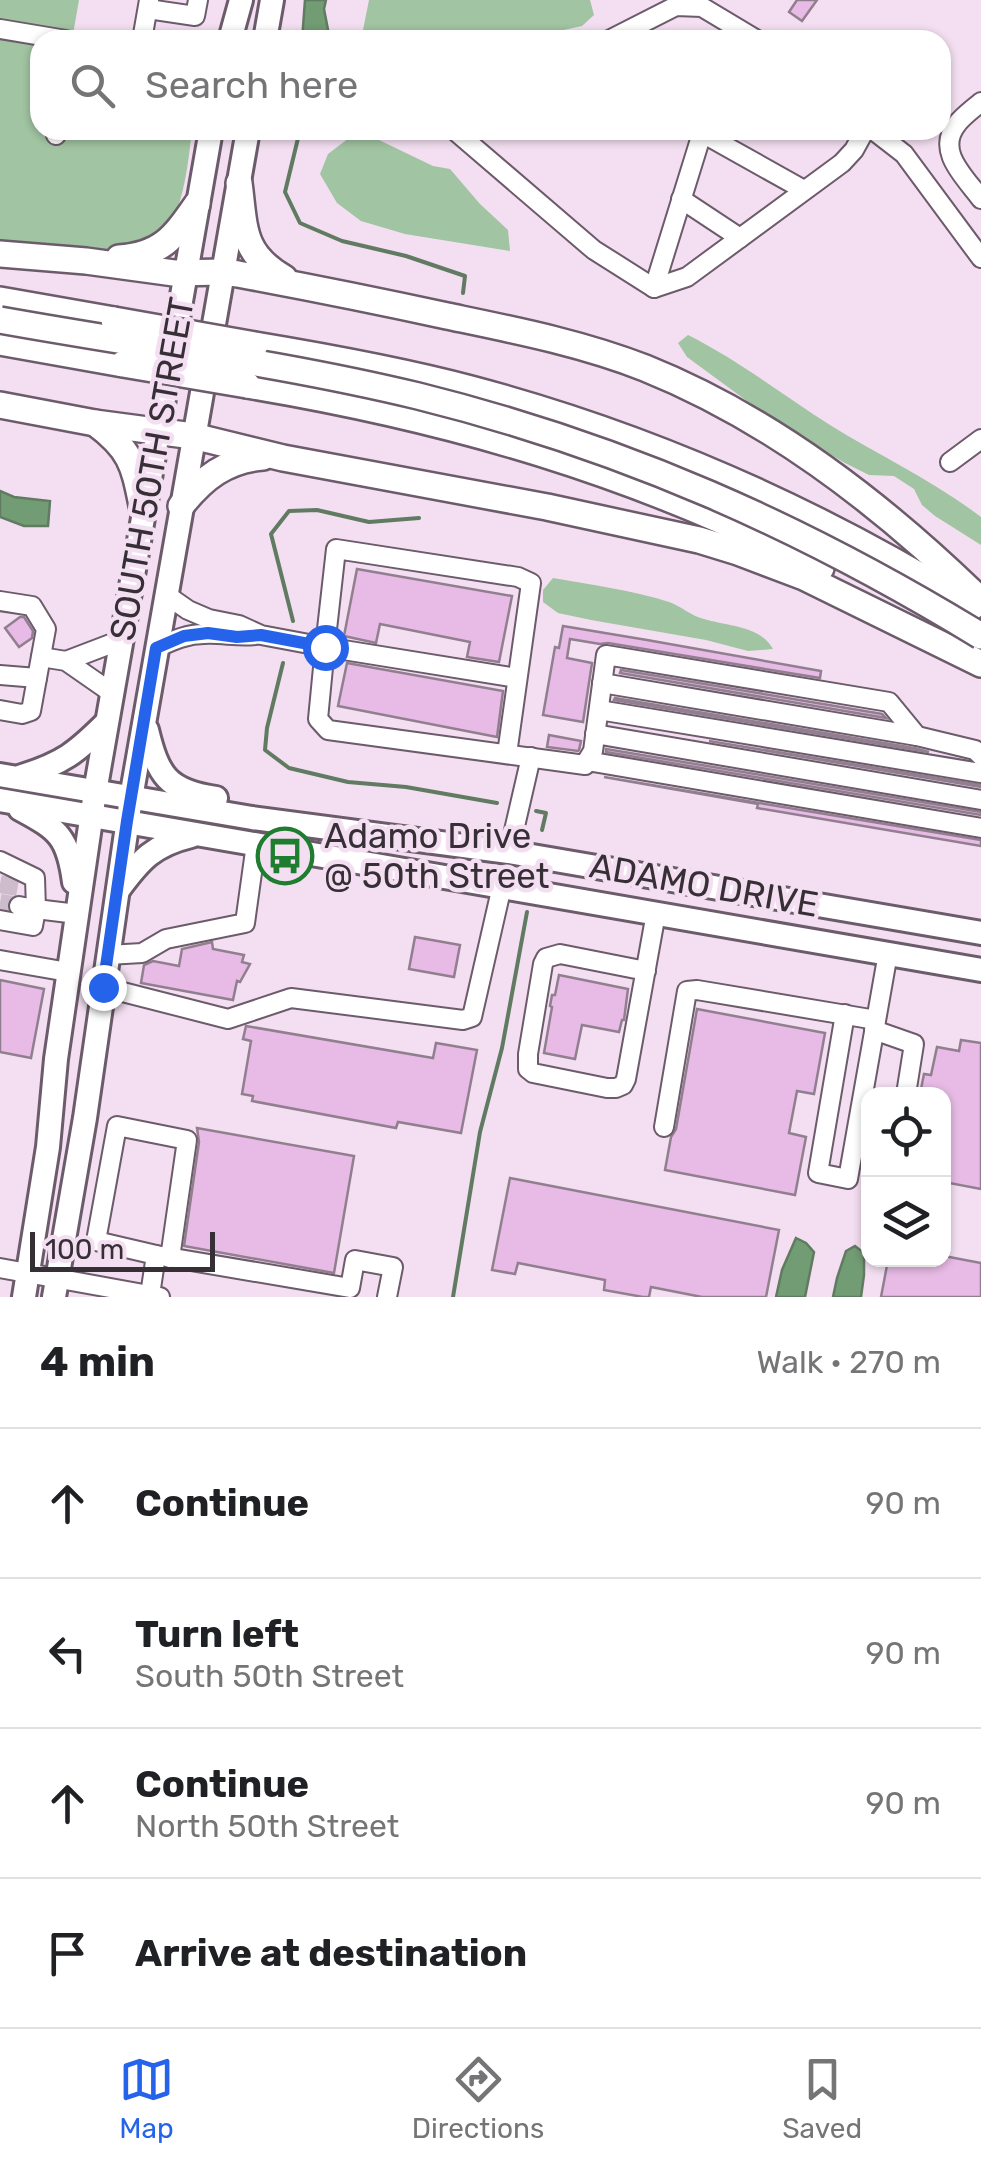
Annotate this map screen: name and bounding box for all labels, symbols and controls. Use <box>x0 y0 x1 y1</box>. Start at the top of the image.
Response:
search box <box>30 30 951 140</box>
icon: search <box>65 58 120 113</box>
text: Search here <box>145 62 358 108</box>
street label: SOUTH 50TH STREET <box>101 294 203 644</box>
route start <box>303 625 349 671</box>
place label: Adamo Drive @ 50th Street <box>324 815 549 897</box>
bus stop icon: Adamo Drive @ 50th Street <box>255 826 315 886</box>
street label: ADAMO DRIVE <box>586 844 822 926</box>
route end <box>81 965 127 1011</box>
map controls <box>861 1087 951 1267</box>
button: locate <box>861 1087 951 1177</box>
button: layers <box>861 1177 951 1267</box>
scale bar <box>30 1227 215 1272</box>
text: 100 m <box>45 1233 124 1266</box>
text: 4 min <box>40 1337 155 1387</box>
text: Walk · 270 m <box>756 1343 941 1381</box>
icon: ahead <box>40 1476 95 1531</box>
text: Continue <box>135 1480 309 1526</box>
text: 90 m <box>865 1484 941 1522</box>
text: Turn left <box>135 1611 299 1657</box>
icon: left <box>40 1626 95 1681</box>
text: 90 m <box>865 1634 941 1672</box>
text: South 50th Street <box>135 1657 404 1695</box>
text: Continue <box>135 1761 309 1807</box>
icon: ahead <box>40 1776 95 1831</box>
text: 90 m <box>865 1784 941 1822</box>
text: North 50th Street <box>135 1807 399 1845</box>
icon: arrive <box>40 1926 95 1981</box>
text: Arrive at destination <box>135 1930 527 1976</box>
tab: Map <box>119 2052 174 2145</box>
tab: Directions <box>412 2052 544 2145</box>
tab: Saved <box>782 2052 862 2145</box>

